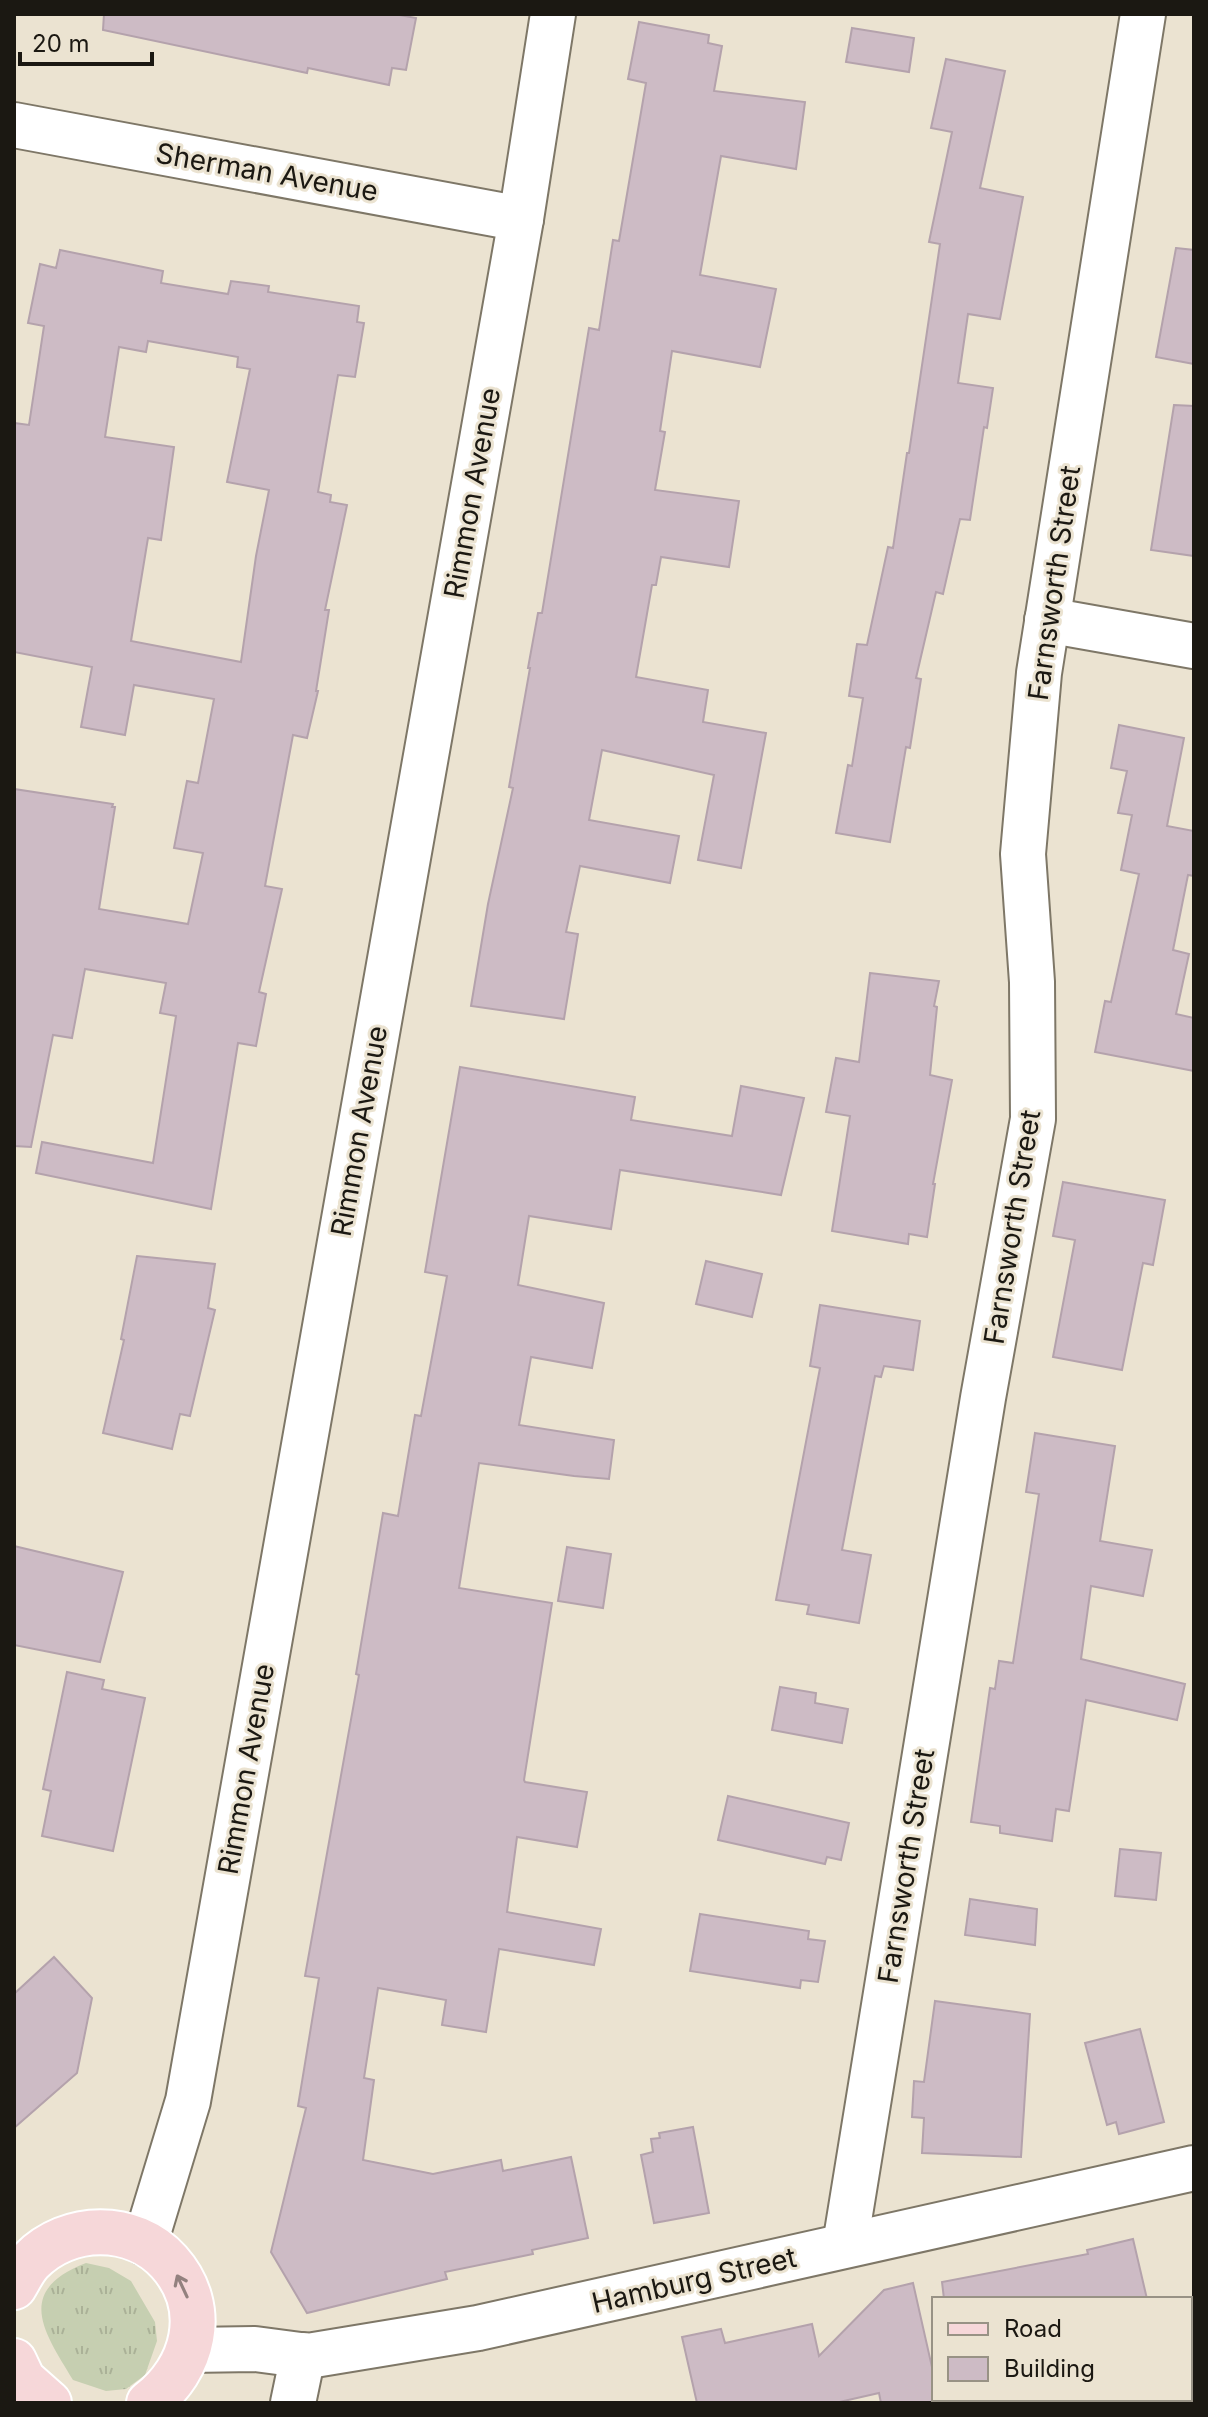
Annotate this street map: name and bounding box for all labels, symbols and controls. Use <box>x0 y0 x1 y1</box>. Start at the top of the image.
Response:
scale bar <box>20 16 152 66</box>
text: 20 m <box>32 29 90 58</box>
street label: Sherman Avenue <box>153 136 381 208</box>
street label: Rimmon Avenue <box>437 385 507 601</box>
street label: Farnsworth Street <box>1021 463 1087 703</box>
street label: Rimmon Avenue <box>324 1023 394 1239</box>
street label: Farnsworth Street <box>977 1107 1047 1347</box>
street label: Rimmon Avenue <box>211 1661 281 1877</box>
street label: Farnsworth Street <box>871 1746 941 1986</box>
street label: Hamburg Street <box>588 2240 800 2320</box>
one-way arrow <box>174 2274 189 2298</box>
legend <box>932 2297 1192 2401</box>
text: Road <box>1004 2314 1062 2343</box>
text: Building <box>1004 2354 1095 2383</box>

